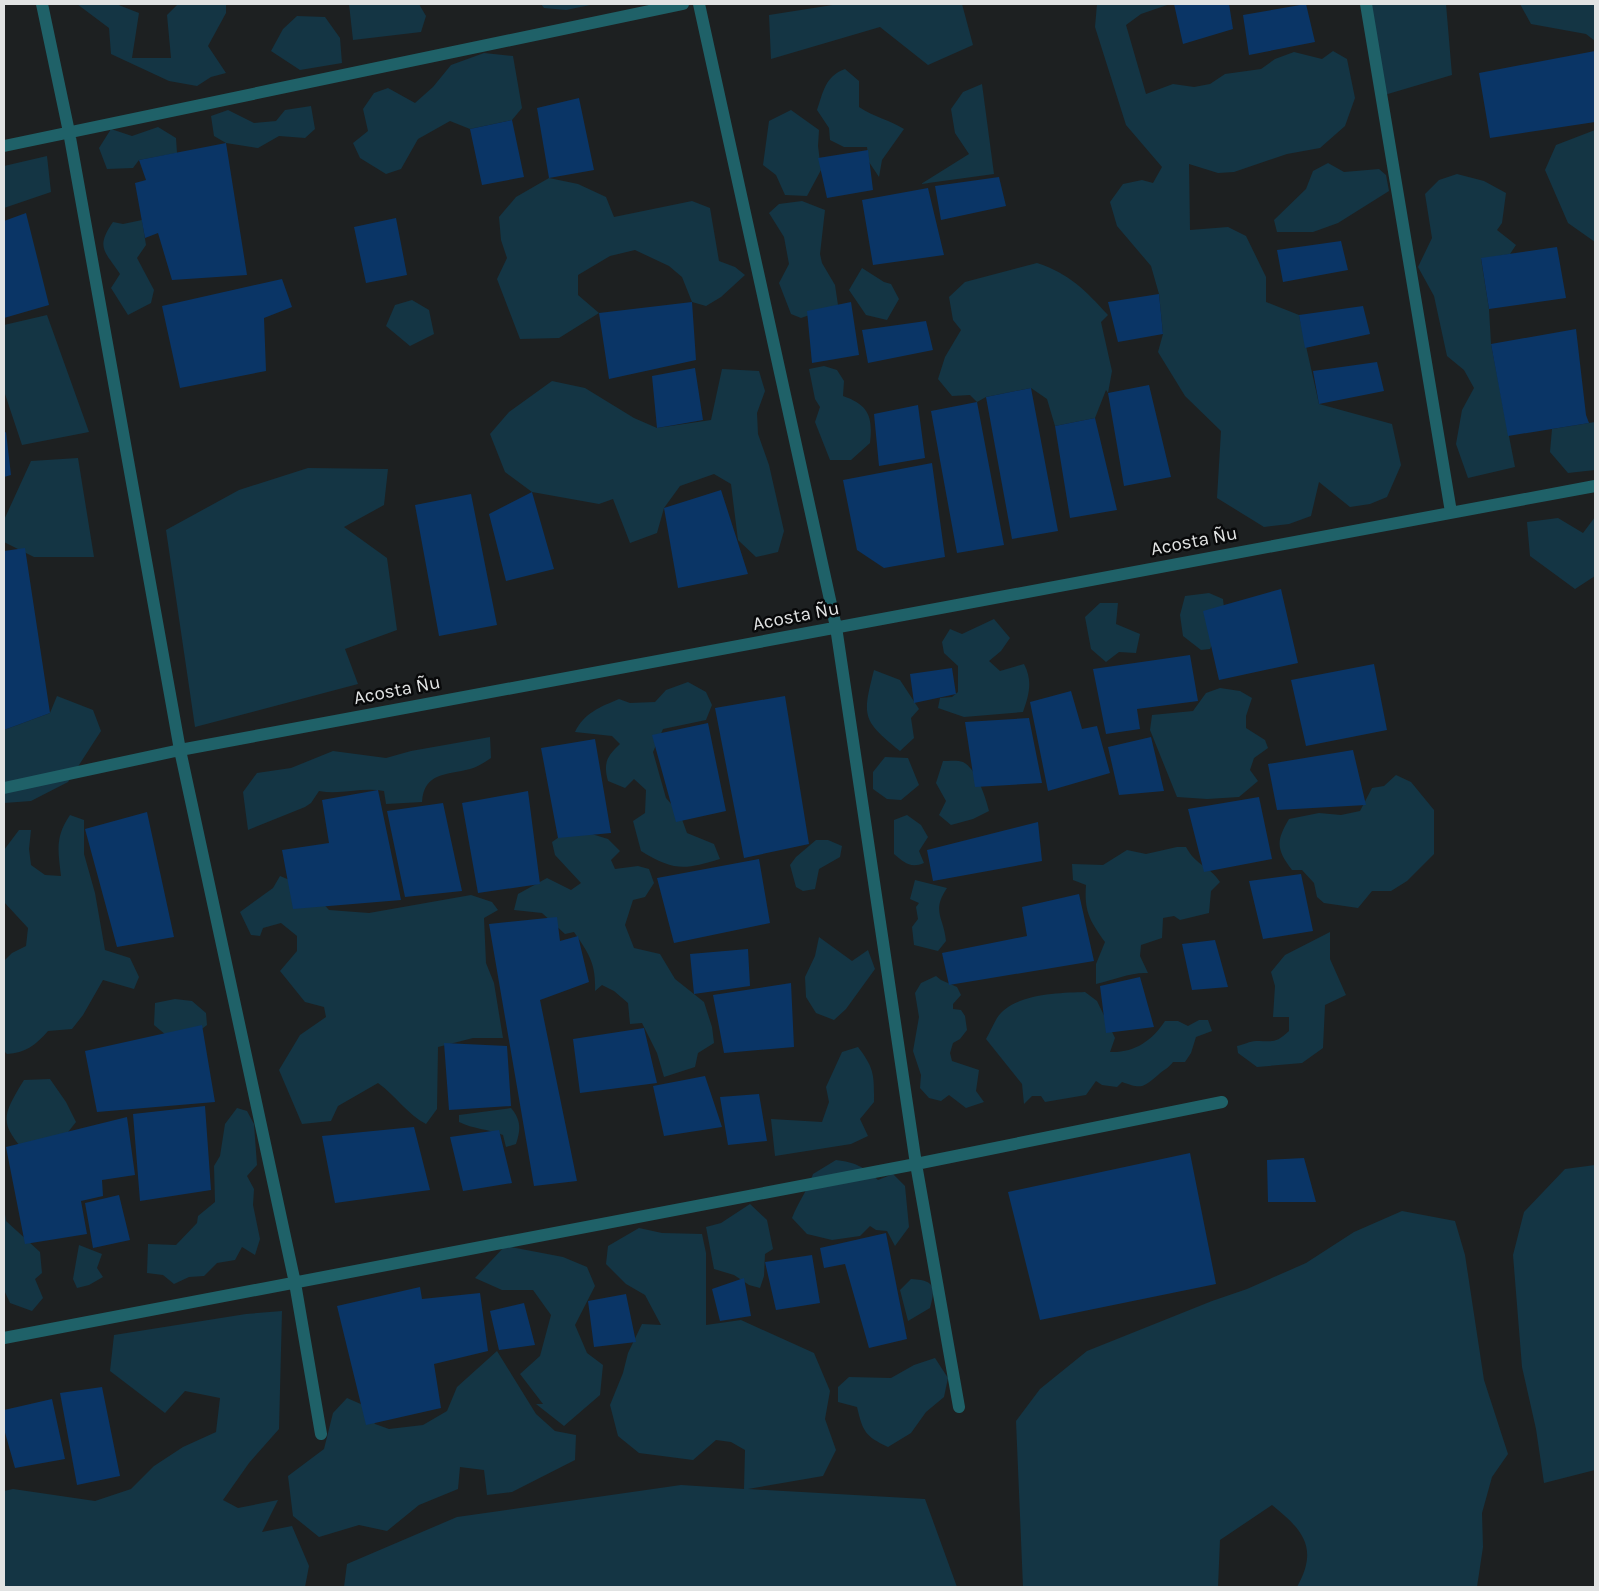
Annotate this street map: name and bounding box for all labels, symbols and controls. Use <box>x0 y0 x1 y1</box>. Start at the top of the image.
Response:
street label: Acosta Ñu <box>1149 522 1239 560</box>
street label: Acosta Ñu <box>751 597 841 635</box>
street label: Acosta Ñu <box>352 671 442 709</box>

